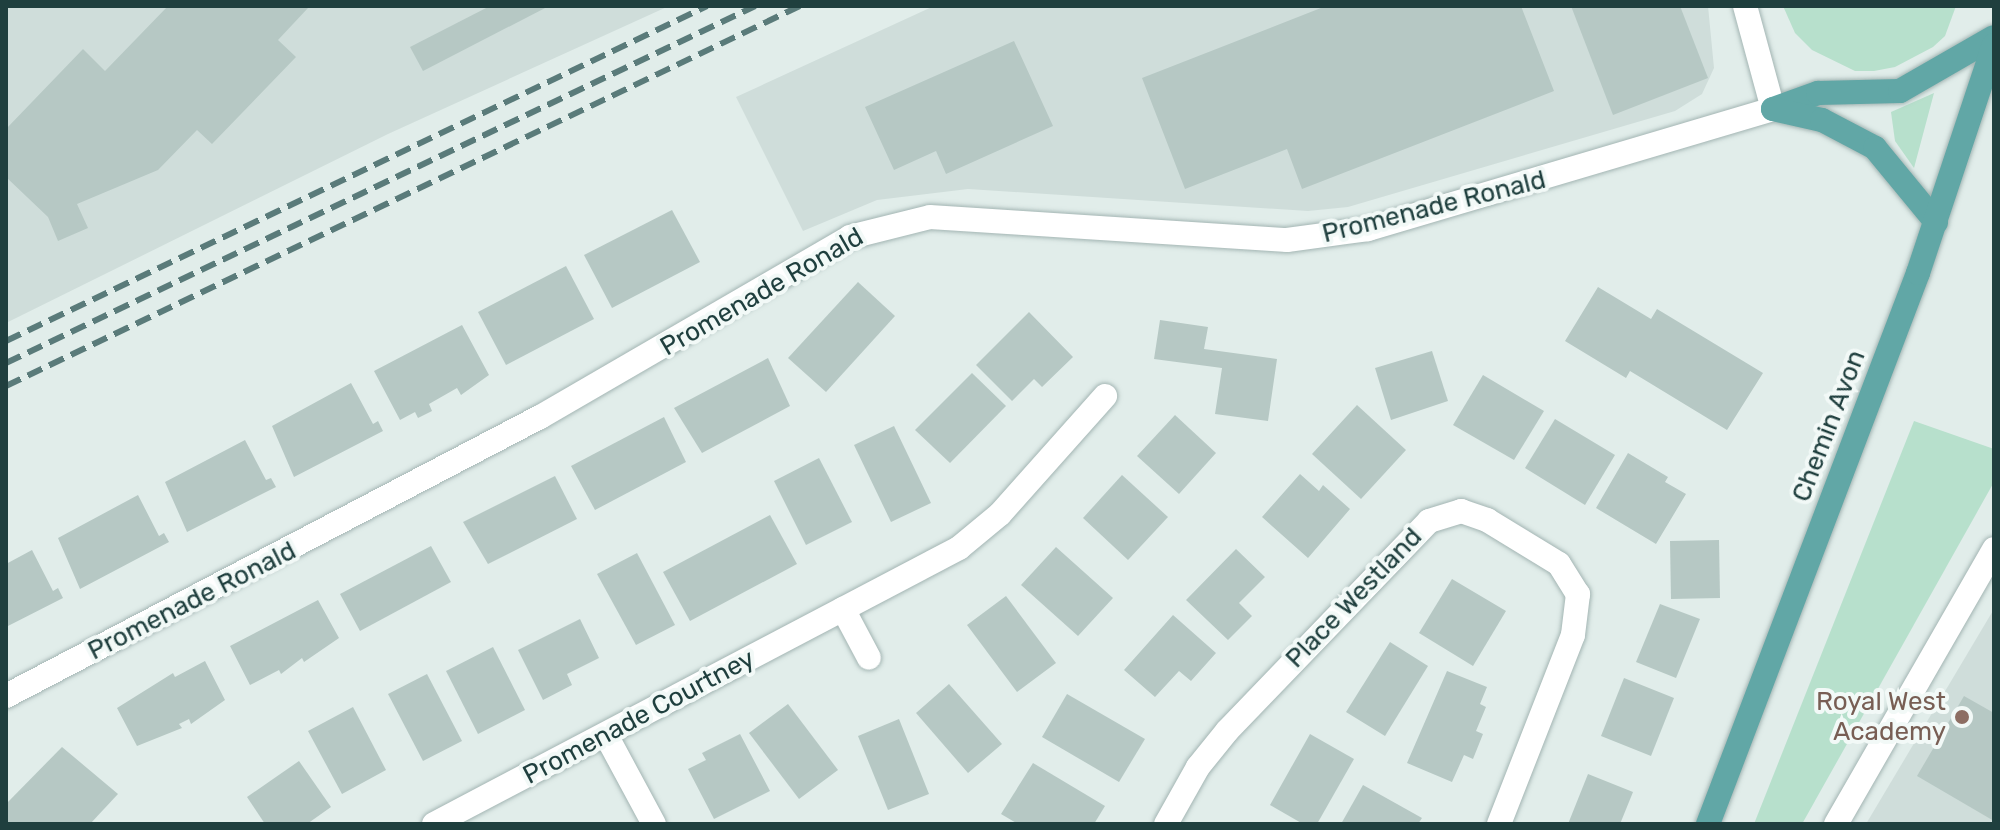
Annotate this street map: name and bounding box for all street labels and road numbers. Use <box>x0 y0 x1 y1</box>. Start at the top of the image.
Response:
street label: Promenade Ronald <box>1319 164 1549 250</box>
street label: Promenade Ronald <box>655 221 869 363</box>
street label: Chemin Avon <box>1786 346 1872 506</box>
street label: Place Westland <box>1279 521 1429 675</box>
street label: Promenade Ronald <box>83 535 301 667</box>
street label: Promenade Courtney <box>518 643 760 791</box>

